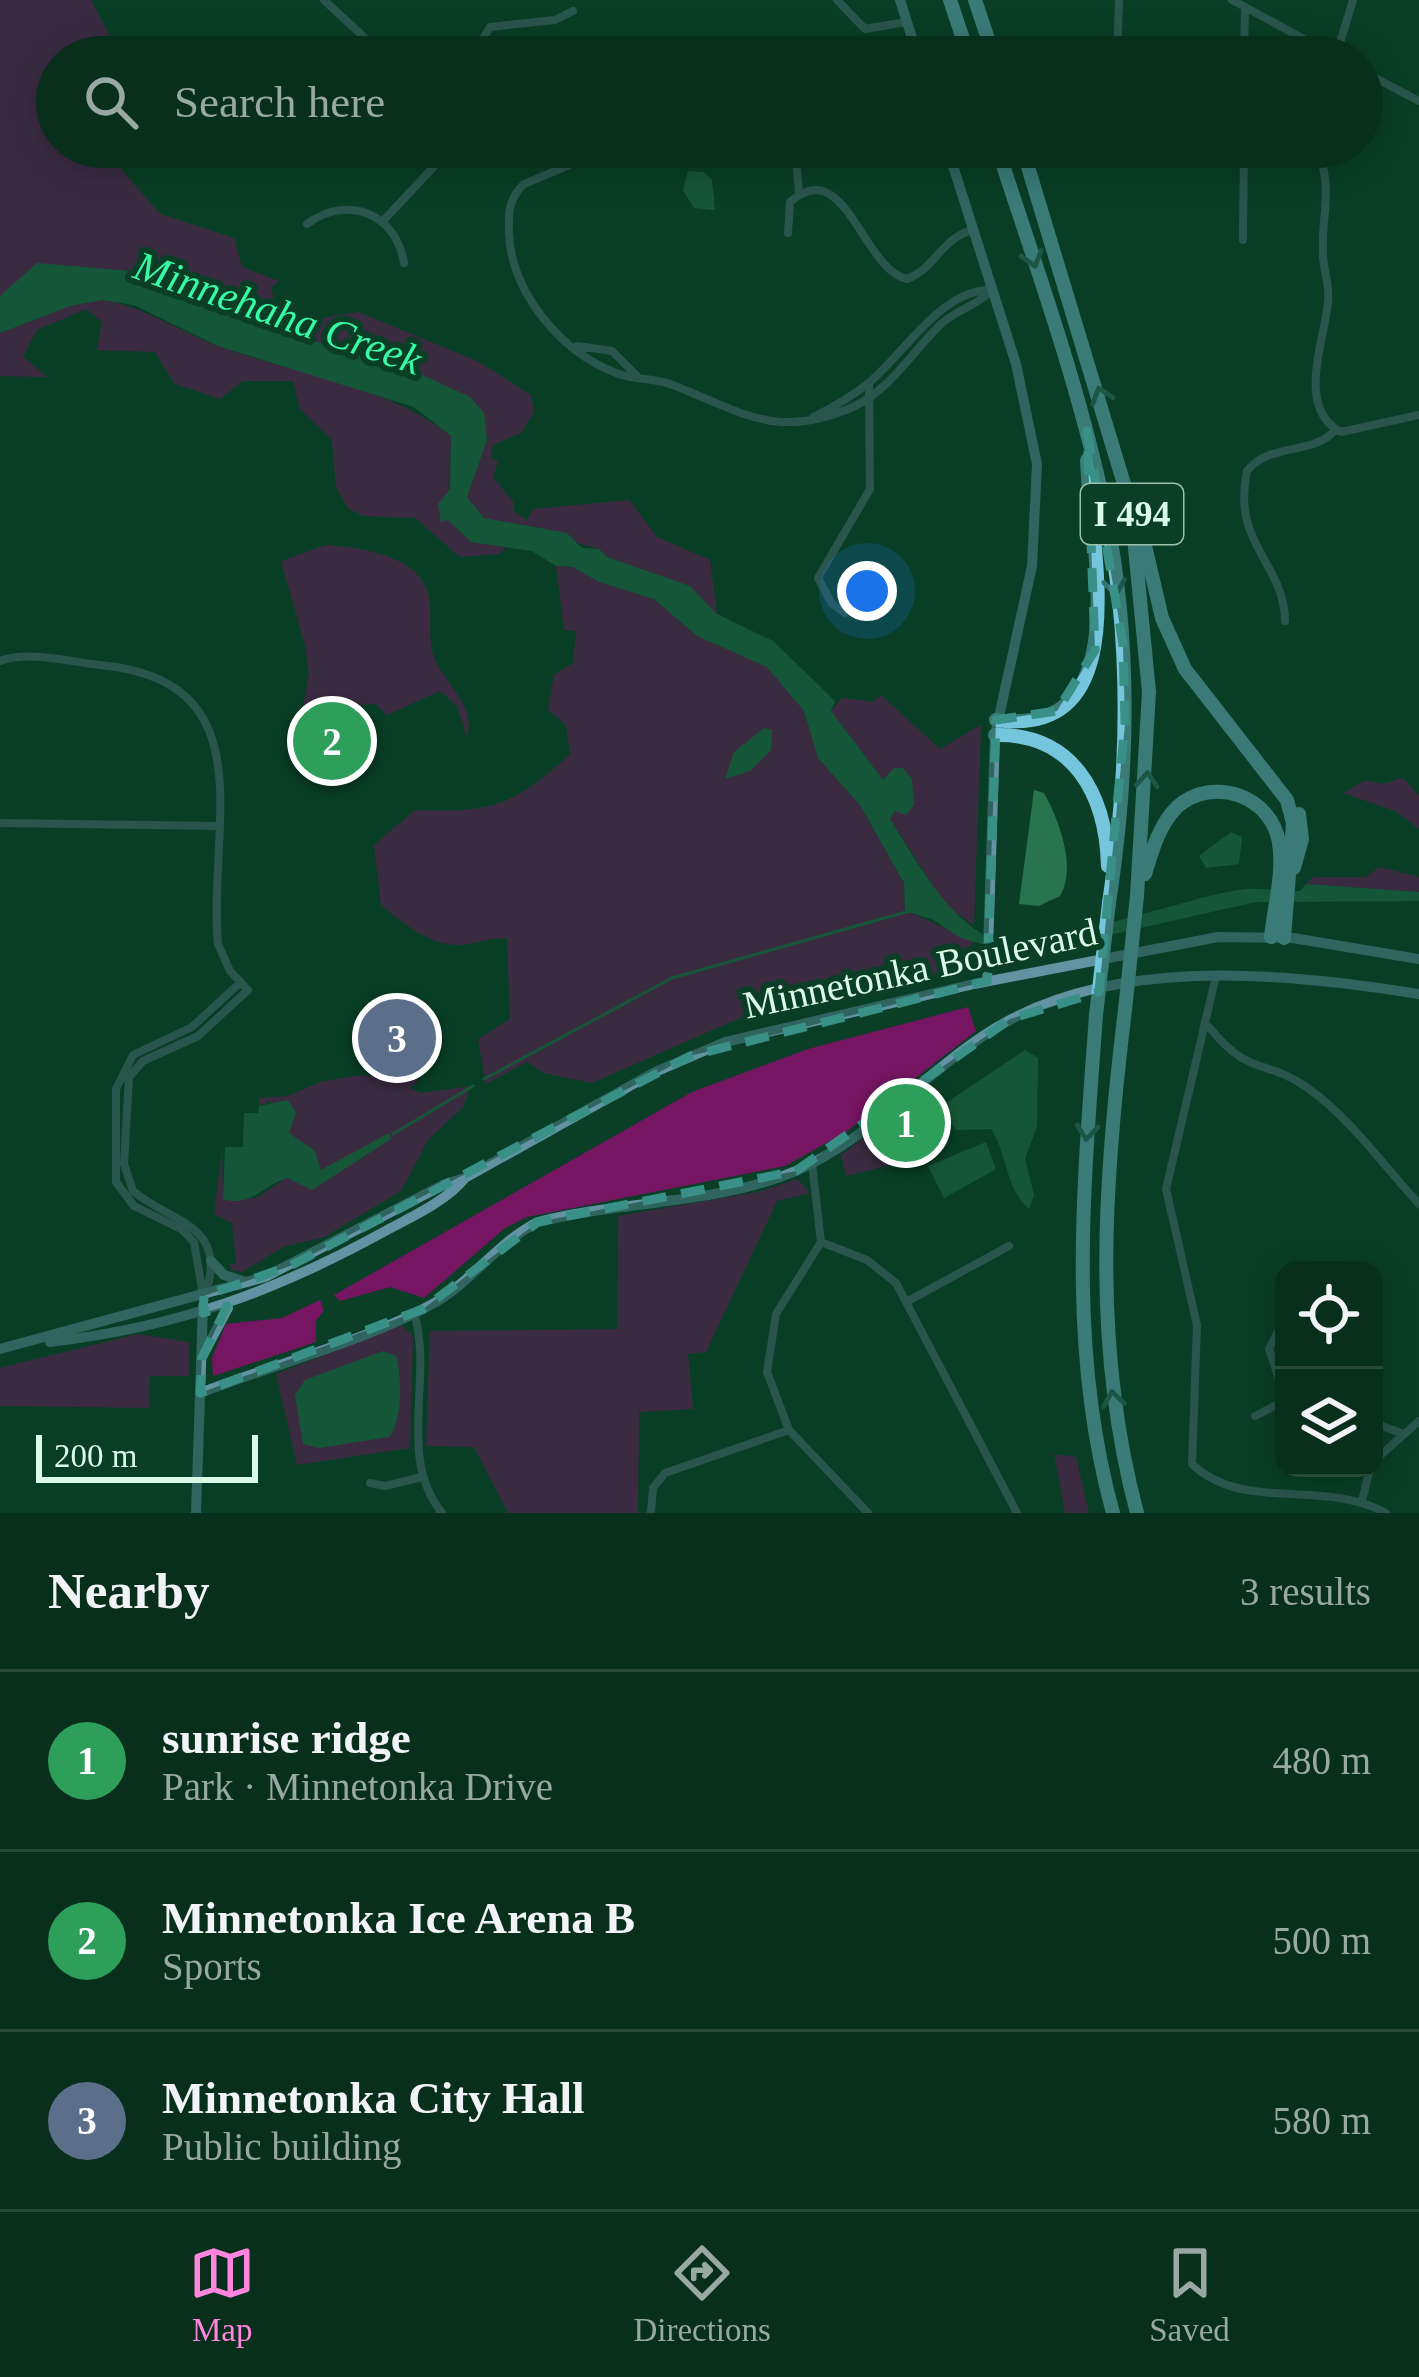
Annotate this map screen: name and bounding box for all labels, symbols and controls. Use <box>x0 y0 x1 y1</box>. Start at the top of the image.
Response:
search box <box>36 36 1383 168</box>
icon: search <box>78 69 144 135</box>
text: Search here <box>174 77 385 127</box>
water label: Minnehaha Creek <box>127 242 429 384</box>
one-way arrow <box>1018 248 1043 269</box>
one-way arrow <box>1090 385 1115 406</box>
road number: I 494 <box>1081 484 1183 544</box>
your location <box>837 561 897 621</box>
one-way arrow <box>1102 578 1128 597</box>
pin: 2 <box>293 696 371 786</box>
one-way arrow <box>1133 770 1159 789</box>
street label: Minnetonka Boulevard <box>739 909 1101 1027</box>
pin: 3 <box>358 993 436 1083</box>
pin: 1 <box>867 1078 945 1168</box>
one-way arrow <box>1075 1123 1100 1142</box>
map controls <box>1275 1261 1383 1477</box>
button: locate <box>1275 1261 1383 1369</box>
button: layers <box>1275 1369 1383 1477</box>
one-way arrow <box>1102 1389 1127 1409</box>
scale bar <box>36 1429 258 1482</box>
text: 200 m <box>54 1438 137 1474</box>
text: Nearby <box>48 1563 209 1619</box>
text: 3 results <box>1240 1570 1371 1613</box>
text: sunrise ridge <box>162 1713 411 1763</box>
text: 1 <box>77 1739 97 1782</box>
text: 480 m <box>1272 1739 1371 1782</box>
text: Park · Minnetonka Drive <box>162 1765 553 1808</box>
text: Minnetonka Ice Arena B <box>162 1893 635 1943</box>
text: 2 <box>77 1919 97 1962</box>
text: 500 m <box>1272 1919 1371 1962</box>
text: Sports <box>162 1945 262 1988</box>
text: Minnetonka City Hall <box>162 2073 585 2123</box>
text: 3 <box>77 2099 97 2142</box>
text: 580 m <box>1272 2099 1371 2142</box>
text: Public building <box>162 2125 401 2168</box>
tab: Map <box>189 2240 255 2349</box>
tab: Directions <box>633 2240 771 2349</box>
tab: Saved <box>1149 2240 1230 2349</box>

